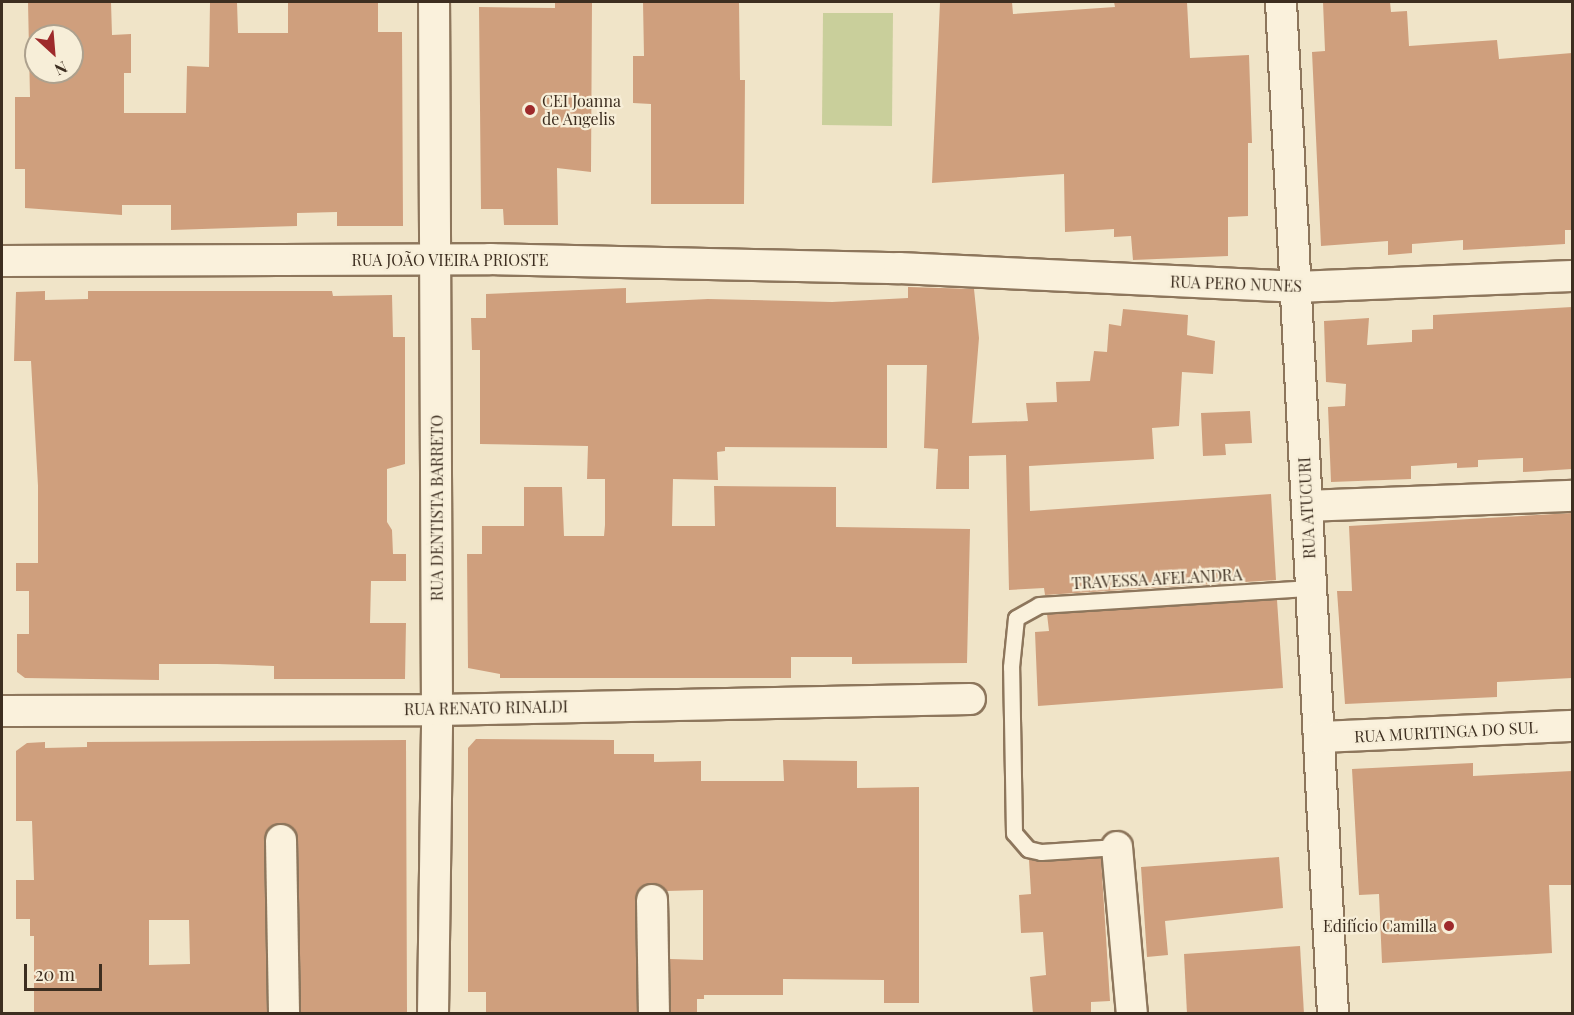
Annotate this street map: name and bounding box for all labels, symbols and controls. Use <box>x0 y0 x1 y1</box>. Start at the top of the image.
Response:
north arrow <box>24 24 84 84</box>
text: N <box>51 57 71 81</box>
place label: CEI Joanna de Angelis <box>542 91 621 129</box>
marker: CEI Joanna de Angelis <box>523 103 537 117</box>
street label: RUA JOÃO VIEIRA PRIOSTE <box>351 250 549 270</box>
street label: RUA PERO NUNES <box>1170 272 1302 296</box>
street label: RUA DENTISTA BARRETO <box>427 415 447 601</box>
street label: RUA ATUCURI <box>1295 456 1319 560</box>
street label: TRAVESSA AFELANDRA <box>1071 565 1243 593</box>
street label: RUA RENATO RINALDI <box>404 697 568 719</box>
street label: RUA MURITINGA DO SUL <box>1354 718 1538 746</box>
place label: Edifício Camilla <box>1323 916 1437 936</box>
marker: Edifício Camilla <box>1442 919 1456 933</box>
scale bar <box>27 952 105 990</box>
text: 20 m <box>35 962 75 986</box>

